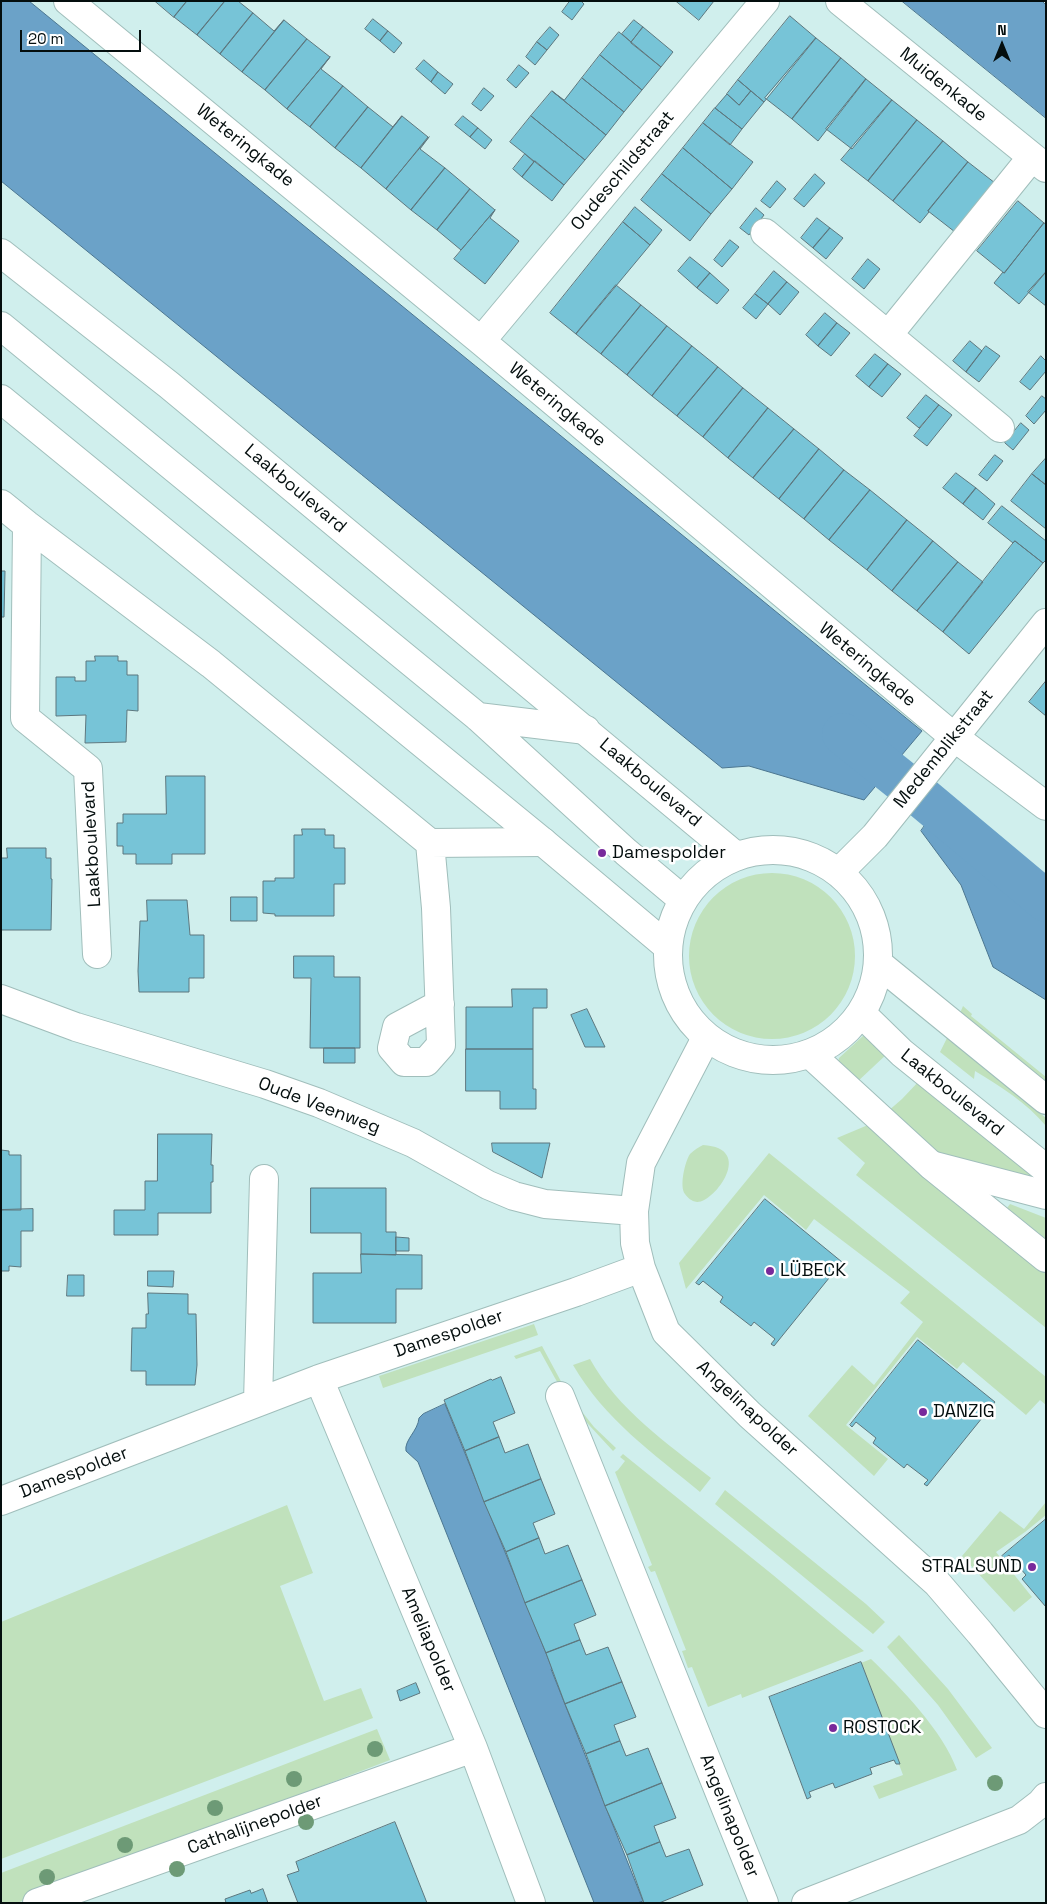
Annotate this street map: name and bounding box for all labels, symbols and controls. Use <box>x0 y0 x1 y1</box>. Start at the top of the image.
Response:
scale bar <box>22 20 144 52</box>
north arrow <box>977 20 1027 70</box>
text: N <box>997 21 1007 39</box>
text: 20 m <box>28 29 63 48</box>
street label: Muidenkade <box>895 43 991 127</box>
street label: Weteringkade <box>192 100 298 192</box>
street label: Oudeschildstraat <box>567 107 679 235</box>
street label: Weteringkade <box>504 358 610 452</box>
street label: Laakboulevard <box>240 440 350 538</box>
street label: Weteringkade <box>814 618 920 712</box>
street label: Medemblikstraat <box>890 685 998 813</box>
street label: Laakboulevard <box>595 734 705 832</box>
street label: Laakboulevard <box>78 780 106 908</box>
place label: Damespolder <box>612 842 726 864</box>
marker: Damespolder <box>596 847 608 859</box>
street label: Laakboulevard <box>896 1045 1008 1141</box>
street label: Oude Veenweg <box>255 1073 383 1139</box>
place label: LÜBECK <box>780 1260 846 1282</box>
marker: LÜBECK <box>764 1265 776 1277</box>
street label: Damespolder <box>392 1305 506 1363</box>
street label: Angelinapolder <box>692 1356 802 1462</box>
place label: DANZIG <box>933 1401 995 1423</box>
marker: DANZIG <box>917 1406 929 1418</box>
street label: Damespolder <box>17 1442 131 1504</box>
place label: STRALSUND <box>921 1556 1022 1578</box>
marker: STRALSUND <box>1026 1561 1038 1573</box>
street label: Ameliapolder <box>396 1584 460 1696</box>
place label: ROSTOCK <box>843 1717 922 1739</box>
marker: ROSTOCK <box>827 1722 839 1734</box>
street label: Angelinapolder <box>694 1751 764 1881</box>
street label: Cathalijnepolder <box>185 1791 325 1859</box>

